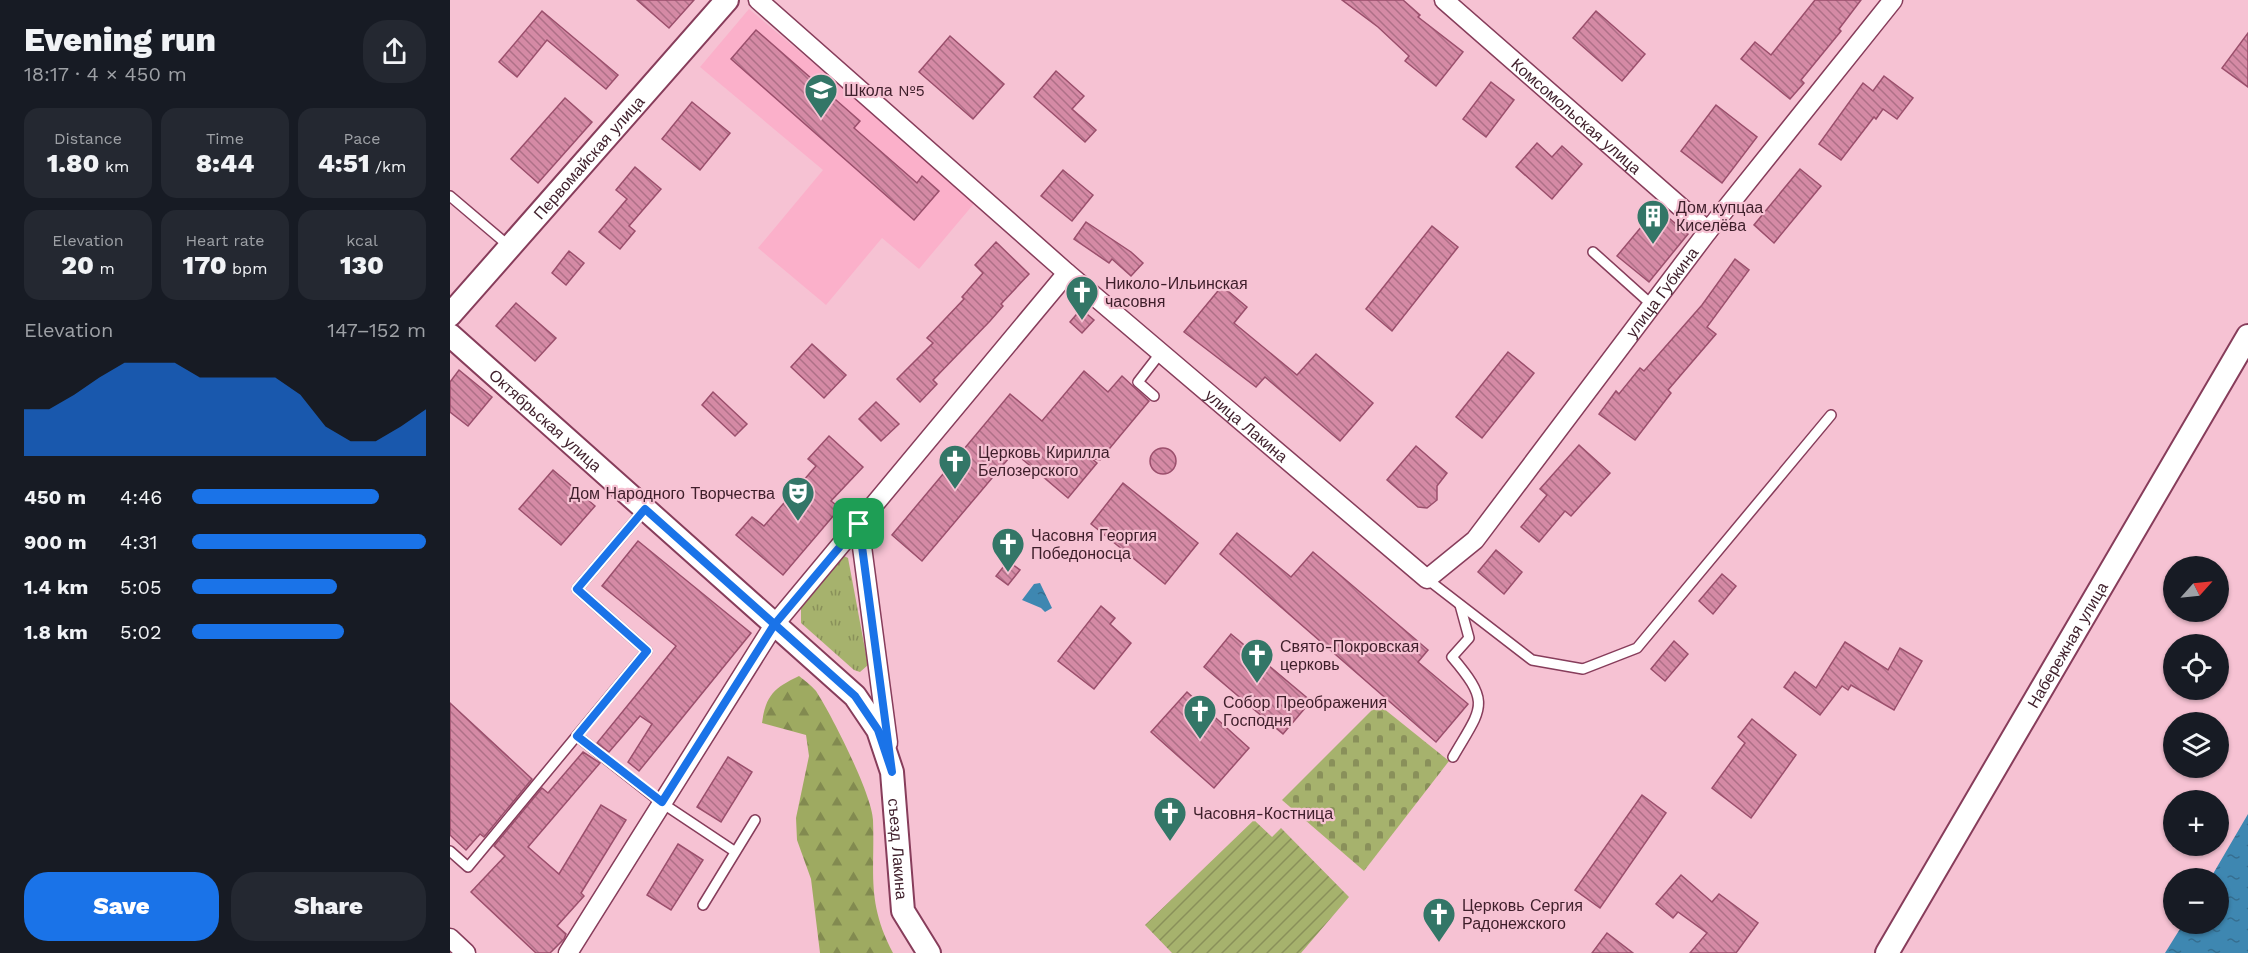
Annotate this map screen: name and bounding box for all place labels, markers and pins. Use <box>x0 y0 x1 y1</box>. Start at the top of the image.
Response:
school or university icon: Школа №5 <box>803 72 839 119</box>
place label: Школа №5 <box>844 81 925 100</box>
building icon: Дом купцаа Киселёва <box>1635 198 1671 245</box>
place label: Дом купцаа Киселёва <box>1676 198 1763 235</box>
church icon: Николо-Ильинская часовня <box>1064 274 1100 321</box>
place label: Николо-Ильинская часовня <box>1105 274 1248 311</box>
church icon: Церковь Кирилла Белозерского <box>937 443 973 490</box>
place label: Церковь Кирилла Белозерского <box>978 443 1110 480</box>
theatre icon: Дом Народного Творчества <box>780 475 816 522</box>
place label: Дом Народного Творчества <box>569 484 775 503</box>
pin <box>833 498 884 549</box>
church icon: Часовня Георгия Победоносца <box>990 526 1026 573</box>
place label: Часовня Георгия Победоносца <box>1031 526 1157 563</box>
church icon: Свято-Покровская церковь <box>1239 637 1275 684</box>
place label: Свято-Покровская церковь <box>1280 637 1419 674</box>
church icon: Собор Преображения Господня <box>1182 693 1218 740</box>
place label: Собор Преображения Господня <box>1223 693 1387 730</box>
church icon: Часовня-Костница <box>1152 795 1188 842</box>
place label: Часовня-Костница <box>1193 804 1333 823</box>
church icon: Церковь Сергия Радонежского <box>1421 896 1457 943</box>
place label: Церковь Сергия Радонежского <box>1462 896 1583 933</box>

